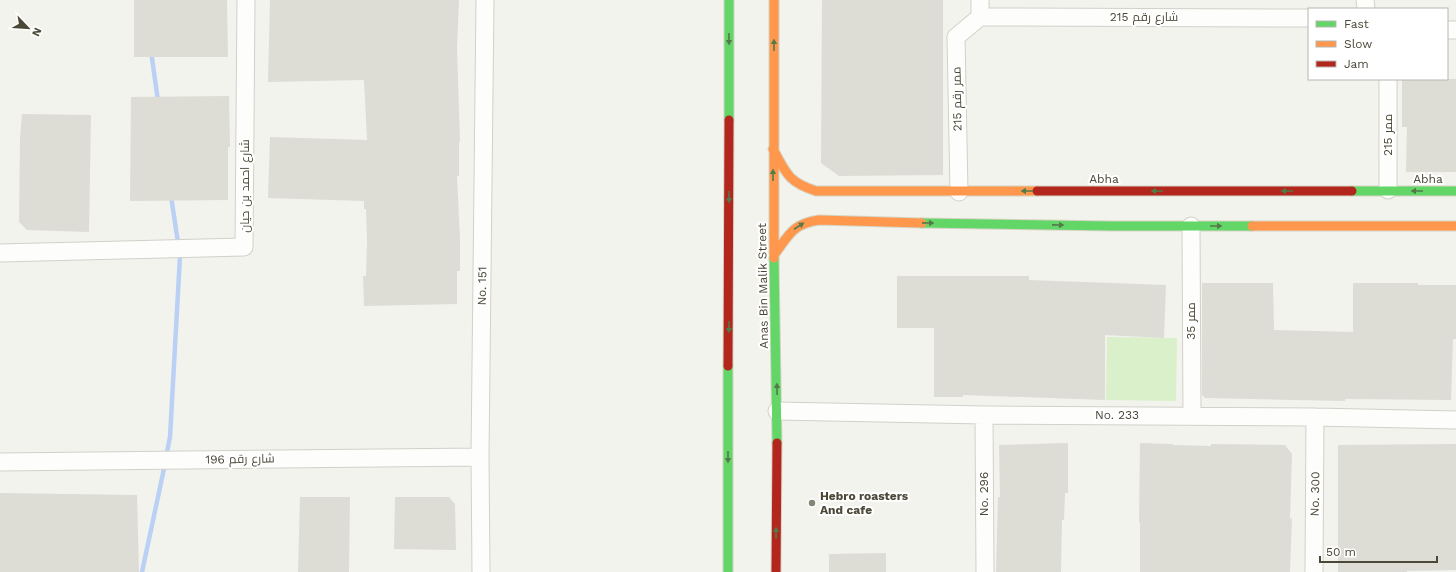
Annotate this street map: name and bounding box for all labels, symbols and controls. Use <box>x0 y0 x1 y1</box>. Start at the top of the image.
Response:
north arrow <box>8 8 48 48</box>
legend <box>1308 8 1448 80</box>
street label: شارع رقم 215 <box>1110 10 1178 25</box>
text: Fast <box>1344 17 1369 31</box>
text: N <box>29 26 44 38</box>
one-way arrow <box>726 33 732 46</box>
text: Slow <box>1344 37 1372 51</box>
one-way arrow <box>771 38 777 51</box>
text: Jam <box>1344 57 1369 71</box>
street label: ممر رقم 215 <box>949 67 966 131</box>
street label: ممر 215 <box>1381 114 1395 156</box>
street label: شارع احمد بن حيان <box>238 139 253 233</box>
one-way arrow <box>770 168 776 181</box>
street label: Abha <box>1089 172 1119 186</box>
street label: Abha <box>1413 172 1443 186</box>
one-way arrow <box>1020 188 1033 194</box>
one-way arrow <box>1150 188 1163 194</box>
one-way arrow <box>1280 188 1293 194</box>
one-way arrow <box>1410 188 1423 194</box>
one-way arrow <box>726 191 732 204</box>
one-way arrow <box>922 220 935 226</box>
one-way arrow <box>794 222 804 230</box>
one-way arrow <box>1052 222 1065 228</box>
street label: Anas Bin Malik Street <box>755 223 771 349</box>
one-way arrow <box>1210 223 1223 229</box>
street label: No. 151 <box>475 266 489 306</box>
street label: ممر 35 <box>1184 302 1198 340</box>
one-way arrow <box>726 321 732 334</box>
one-way arrow <box>774 382 780 395</box>
street label: No. 233 <box>1095 408 1139 422</box>
street label: شارع رقم 196 <box>205 451 275 468</box>
one-way arrow <box>725 451 731 464</box>
street label: No. 300 <box>1308 471 1322 517</box>
street label: No. 296 <box>977 472 991 516</box>
place label: Hebro roasters And cafe <box>820 489 909 517</box>
marker: Hebro roasters And cafe <box>807 498 817 508</box>
one-way arrow <box>773 527 780 539</box>
scale bar <box>1320 538 1437 564</box>
text: 50 m <box>1326 545 1356 559</box>

